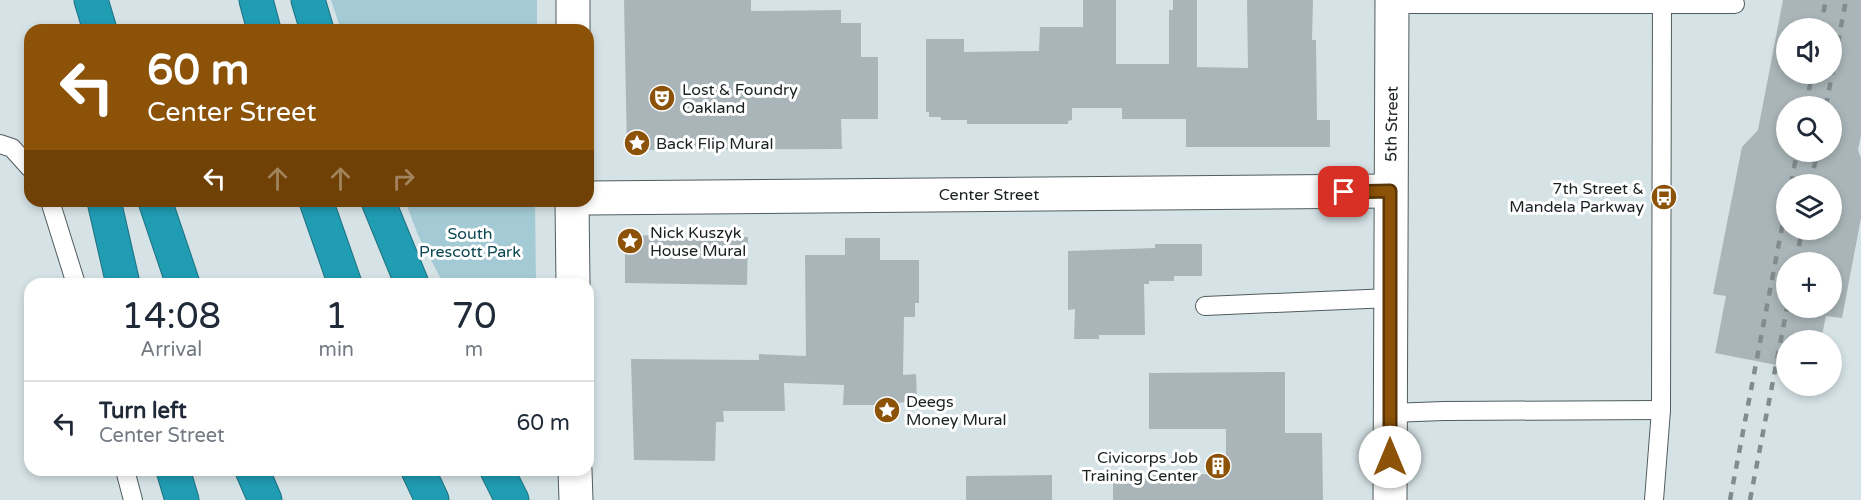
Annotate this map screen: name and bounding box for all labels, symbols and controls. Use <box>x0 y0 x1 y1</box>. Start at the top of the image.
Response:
map controls <box>1776 18 1842 396</box>
button: sound <box>1776 18 1842 84</box>
text: 60 m <box>147 45 249 96</box>
icon: left <box>48 48 126 126</box>
place label: Lost & Foundry Oakland <box>682 80 798 118</box>
theatre icon: Lost & Foundry Oakland <box>647 83 677 113</box>
street label: 5th Street <box>1381 86 1403 162</box>
text: Center Street <box>147 96 317 129</box>
button: search <box>1776 96 1842 162</box>
place icon: Back Flip Mural <box>622 128 652 158</box>
place label: Back Flip Mural <box>656 134 773 154</box>
icon: left <box>198 162 231 195</box>
icon: ahead <box>261 162 294 195</box>
icon: ahead <box>324 162 357 195</box>
icon: right <box>387 162 420 195</box>
pin <box>1318 166 1369 217</box>
button: layers <box>1776 174 1842 240</box>
icon: arrive <box>1327 175 1360 208</box>
place label: 7th Street & Mandela Parkway <box>1509 179 1644 217</box>
bus stop icon: 7th Street & Mandela Parkway <box>1649 182 1679 212</box>
street label: Center Street <box>939 185 1039 205</box>
place label: Nick Kuszyk House Mural <box>650 223 746 261</box>
park label: South Prescott Park <box>419 224 521 262</box>
place icon: Nick Kuszyk House Mural <box>615 226 645 256</box>
button: + <box>1776 252 1842 318</box>
text: 14:08 <box>121 295 221 338</box>
text: 1 <box>325 295 348 338</box>
text: 70 <box>451 295 497 338</box>
button: − <box>1776 330 1842 396</box>
text: Arrival <box>140 338 202 362</box>
text: min <box>319 338 354 362</box>
text: m <box>465 338 483 362</box>
place label: Deegs Money Mural <box>906 392 1007 430</box>
place icon: Deegs Money Mural <box>872 395 902 425</box>
text: Turn left <box>99 398 187 424</box>
icon: left <box>48 407 81 440</box>
text: 60 m <box>516 410 570 436</box>
text: Center Street <box>99 424 225 448</box>
position arrow <box>1358 425 1422 489</box>
place label: Civicorps Job Training Center <box>1082 448 1199 486</box>
building icon: Civicorps Job Training Center <box>1203 451 1233 481</box>

